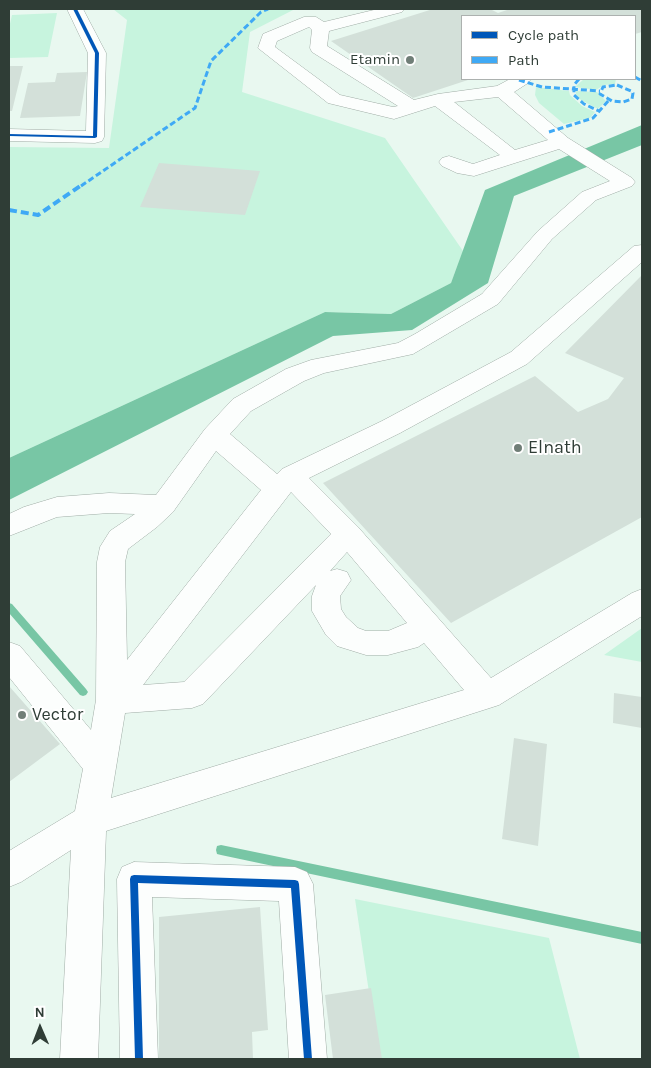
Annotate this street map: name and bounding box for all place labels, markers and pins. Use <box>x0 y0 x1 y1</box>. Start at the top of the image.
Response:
place label: Etamin <box>350 51 400 69</box>
marker: Etamin <box>404 54 416 66</box>
place label: Elnath <box>528 437 582 459</box>
marker: Elnath <box>512 442 524 454</box>
place label: Vector <box>32 704 83 726</box>
marker: Vector <box>16 709 28 721</box>

